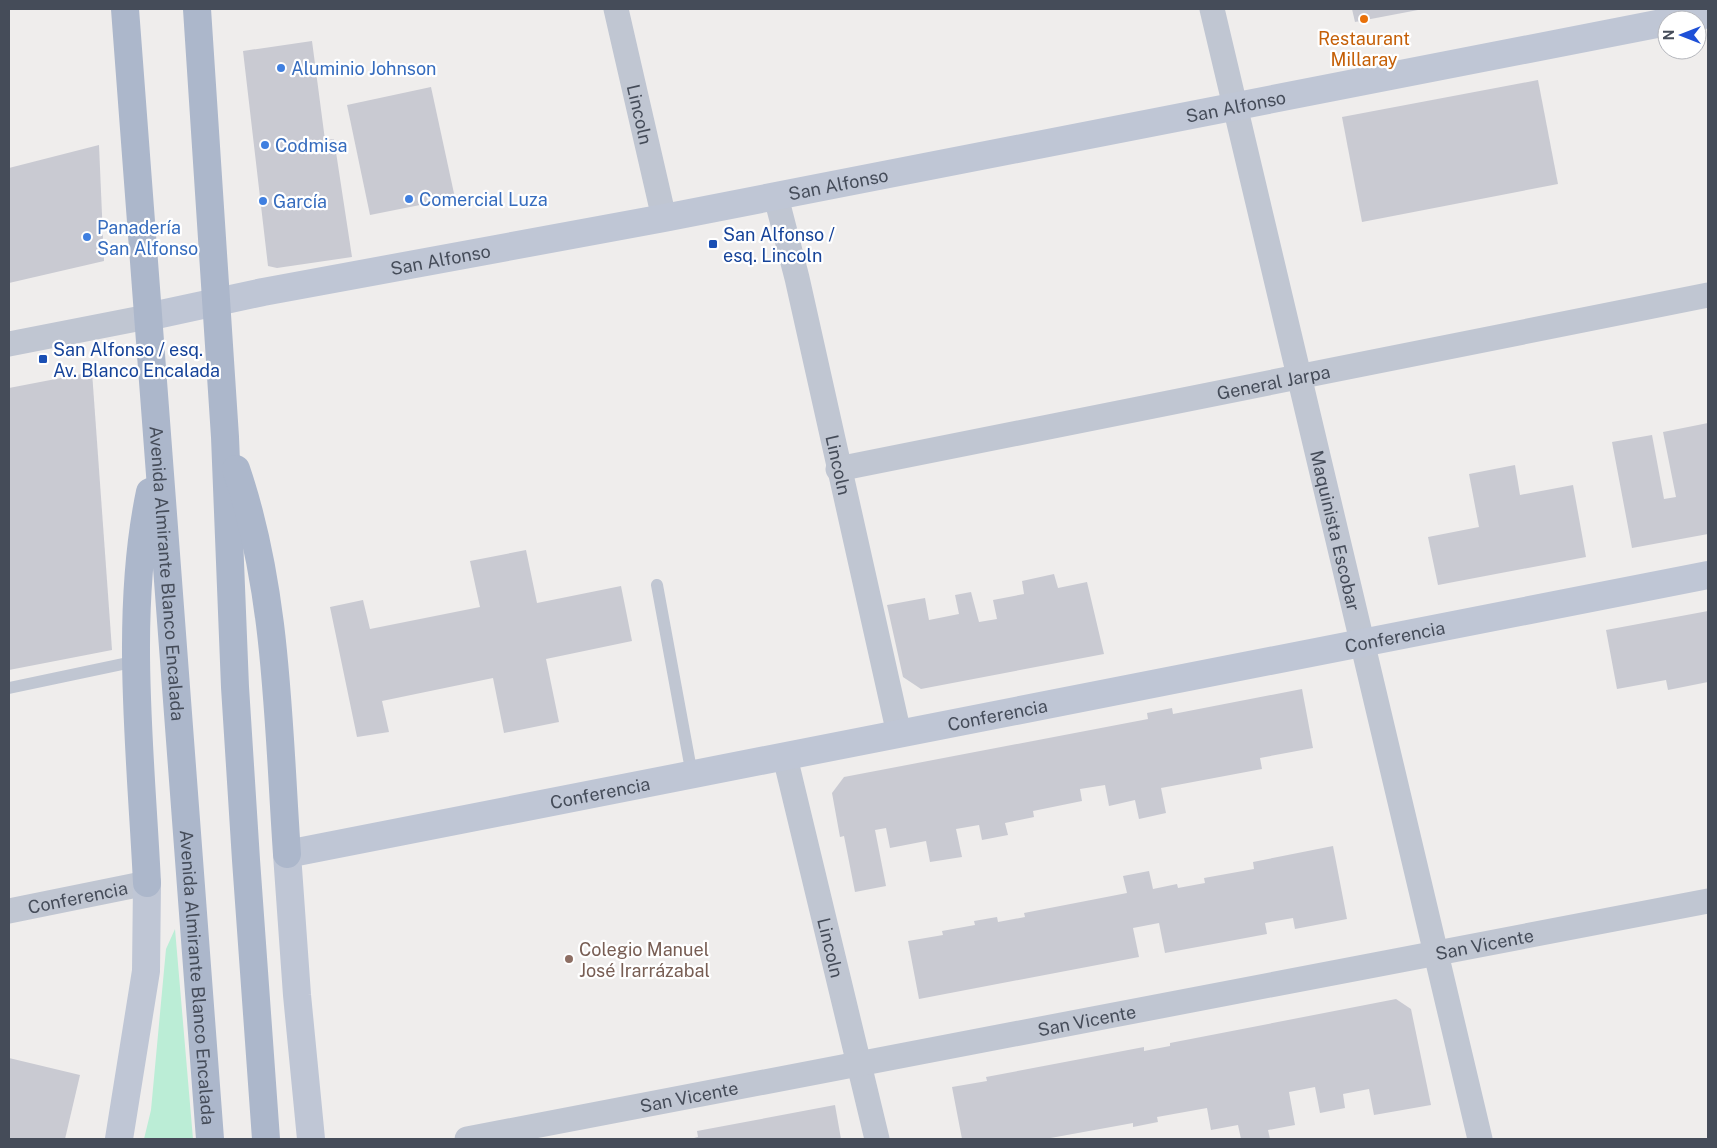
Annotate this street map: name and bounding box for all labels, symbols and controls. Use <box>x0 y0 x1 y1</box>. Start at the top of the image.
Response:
north arrow <box>1657 10 1707 60</box>
marker: Restaurant Millaray <box>1358 13 1370 25</box>
place label: Restaurant Millaray <box>1318 28 1410 70</box>
text: N <box>1661 30 1677 40</box>
place label: Aluminio Johnson <box>291 58 436 79</box>
marker: Aluminio Johnson <box>275 62 287 74</box>
street label: Lincoln <box>623 82 657 146</box>
street label: San Alfonso <box>1184 86 1288 126</box>
place label: Codmisa <box>275 135 348 156</box>
marker: Codmisa <box>259 139 271 151</box>
street label: San Alfonso <box>787 164 890 204</box>
place label: Comercial Luza <box>419 189 548 210</box>
place label: García <box>273 191 327 212</box>
marker: Comercial Luza <box>403 193 415 205</box>
marker: García <box>257 195 269 207</box>
place label: Panadería San Alfonso <box>97 217 198 259</box>
place label: San Alfonso / esq. Lincoln <box>723 224 836 266</box>
marker: Panadería San Alfonso <box>81 231 93 243</box>
marker: San Alfonso / esq. Lincoln <box>707 238 719 250</box>
street label: San Alfonso <box>389 240 492 279</box>
place label: San Alfonso / esq. Av. Blanco Encalada <box>53 339 220 381</box>
marker: San Alfonso / esq. Av. Blanco Encalada <box>37 353 49 365</box>
street label: General Jarpa <box>1215 360 1332 404</box>
street label: Avenida Almirante Blanco Encalada <box>146 425 189 722</box>
street label: Lincoln <box>822 433 856 497</box>
street label: Maquinista Escobar <box>1306 448 1365 613</box>
street label: Conferencia <box>1343 616 1447 657</box>
street label: Conferencia <box>946 694 1049 735</box>
street label: Conferencia <box>548 772 652 813</box>
street label: Avenida Almirante Blanco Encalada <box>176 829 219 1126</box>
street label: Conferencia <box>26 877 129 917</box>
street label: Lincoln <box>814 915 848 980</box>
street label: San Vicente <box>1433 924 1535 964</box>
place label: Colegio Manuel José Irarrázabal <box>579 939 710 981</box>
marker: Colegio Manuel José Irarrázabal <box>563 953 575 965</box>
street label: San Vicente <box>1036 1000 1138 1040</box>
street label: San Vicente <box>638 1077 740 1116</box>

